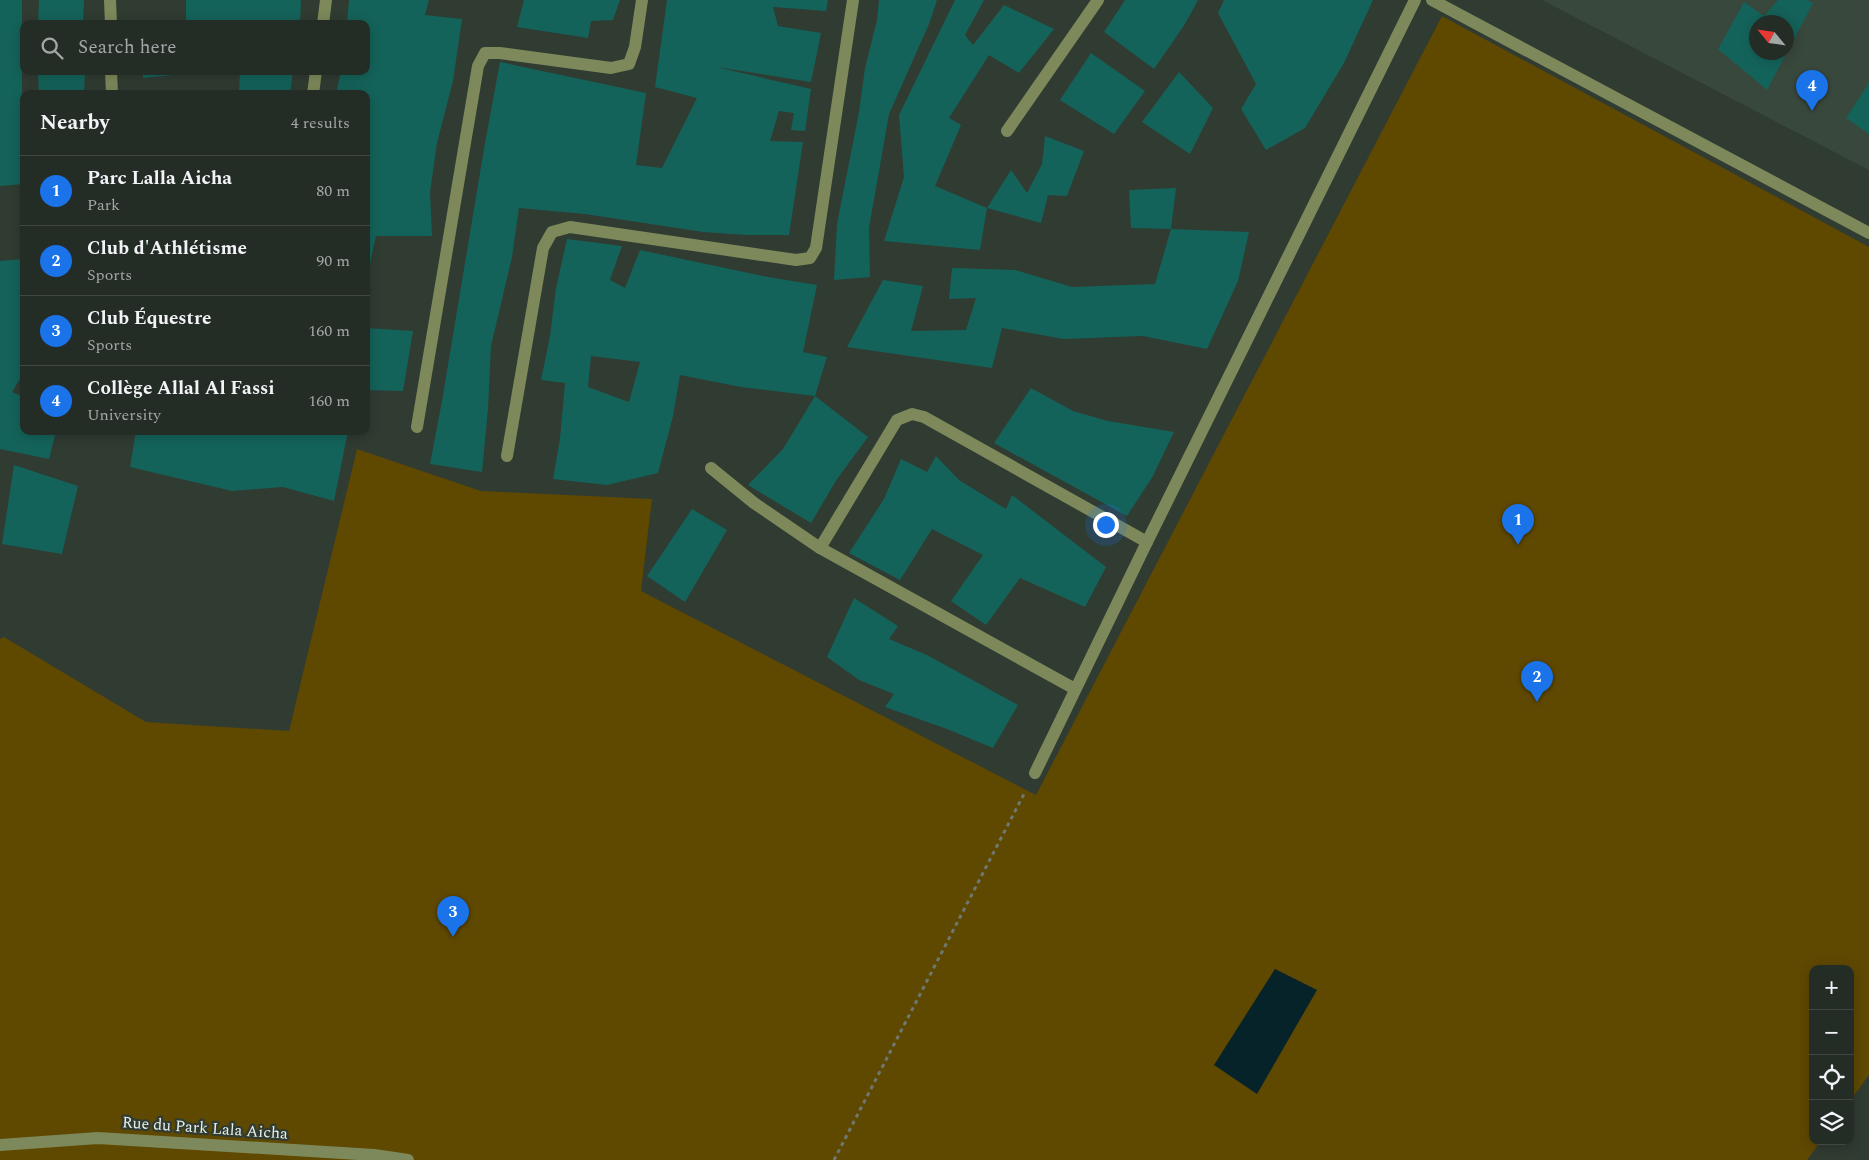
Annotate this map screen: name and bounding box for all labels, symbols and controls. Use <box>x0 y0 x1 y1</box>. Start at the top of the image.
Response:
north arrow <box>1749 15 1794 60</box>
search box <box>20 20 370 75</box>
text: Search here <box>78 33 177 62</box>
icon: search <box>38 34 66 62</box>
pin: 4 <box>1796 70 1828 111</box>
text: Nearby <box>40 107 110 139</box>
text: 4 results <box>291 111 350 135</box>
text: Parc Lalla Aicha <box>87 164 232 193</box>
text: 1 <box>52 179 60 203</box>
text: 80 m <box>316 179 350 203</box>
text: Park <box>87 193 120 217</box>
text: Club d'Athlétisme <box>87 234 247 263</box>
text: 2 <box>52 249 60 273</box>
text: 90 m <box>316 249 350 273</box>
text: Sports <box>87 263 132 287</box>
text: Club Équestre <box>87 304 211 333</box>
text: 3 <box>52 319 60 343</box>
text: 160 m <box>308 319 350 343</box>
text: Sports <box>87 333 132 357</box>
text: Collège Allal Al Fassi <box>87 374 275 403</box>
text: 4 <box>52 389 60 413</box>
text: 160 m <box>308 389 350 413</box>
text: University <box>87 403 161 427</box>
pin: 1 <box>1502 504 1534 545</box>
your location <box>1093 512 1119 538</box>
pin: 2 <box>1521 661 1553 702</box>
pin: 3 <box>437 896 469 937</box>
map controls <box>1809 965 1854 1145</box>
button: + <box>1809 965 1854 1010</box>
button: − <box>1809 1010 1854 1055</box>
button: locate <box>1809 1055 1854 1100</box>
button: layers <box>1809 1100 1854 1145</box>
street label: Rue du Park Lala Aicha <box>121 1110 289 1146</box>

